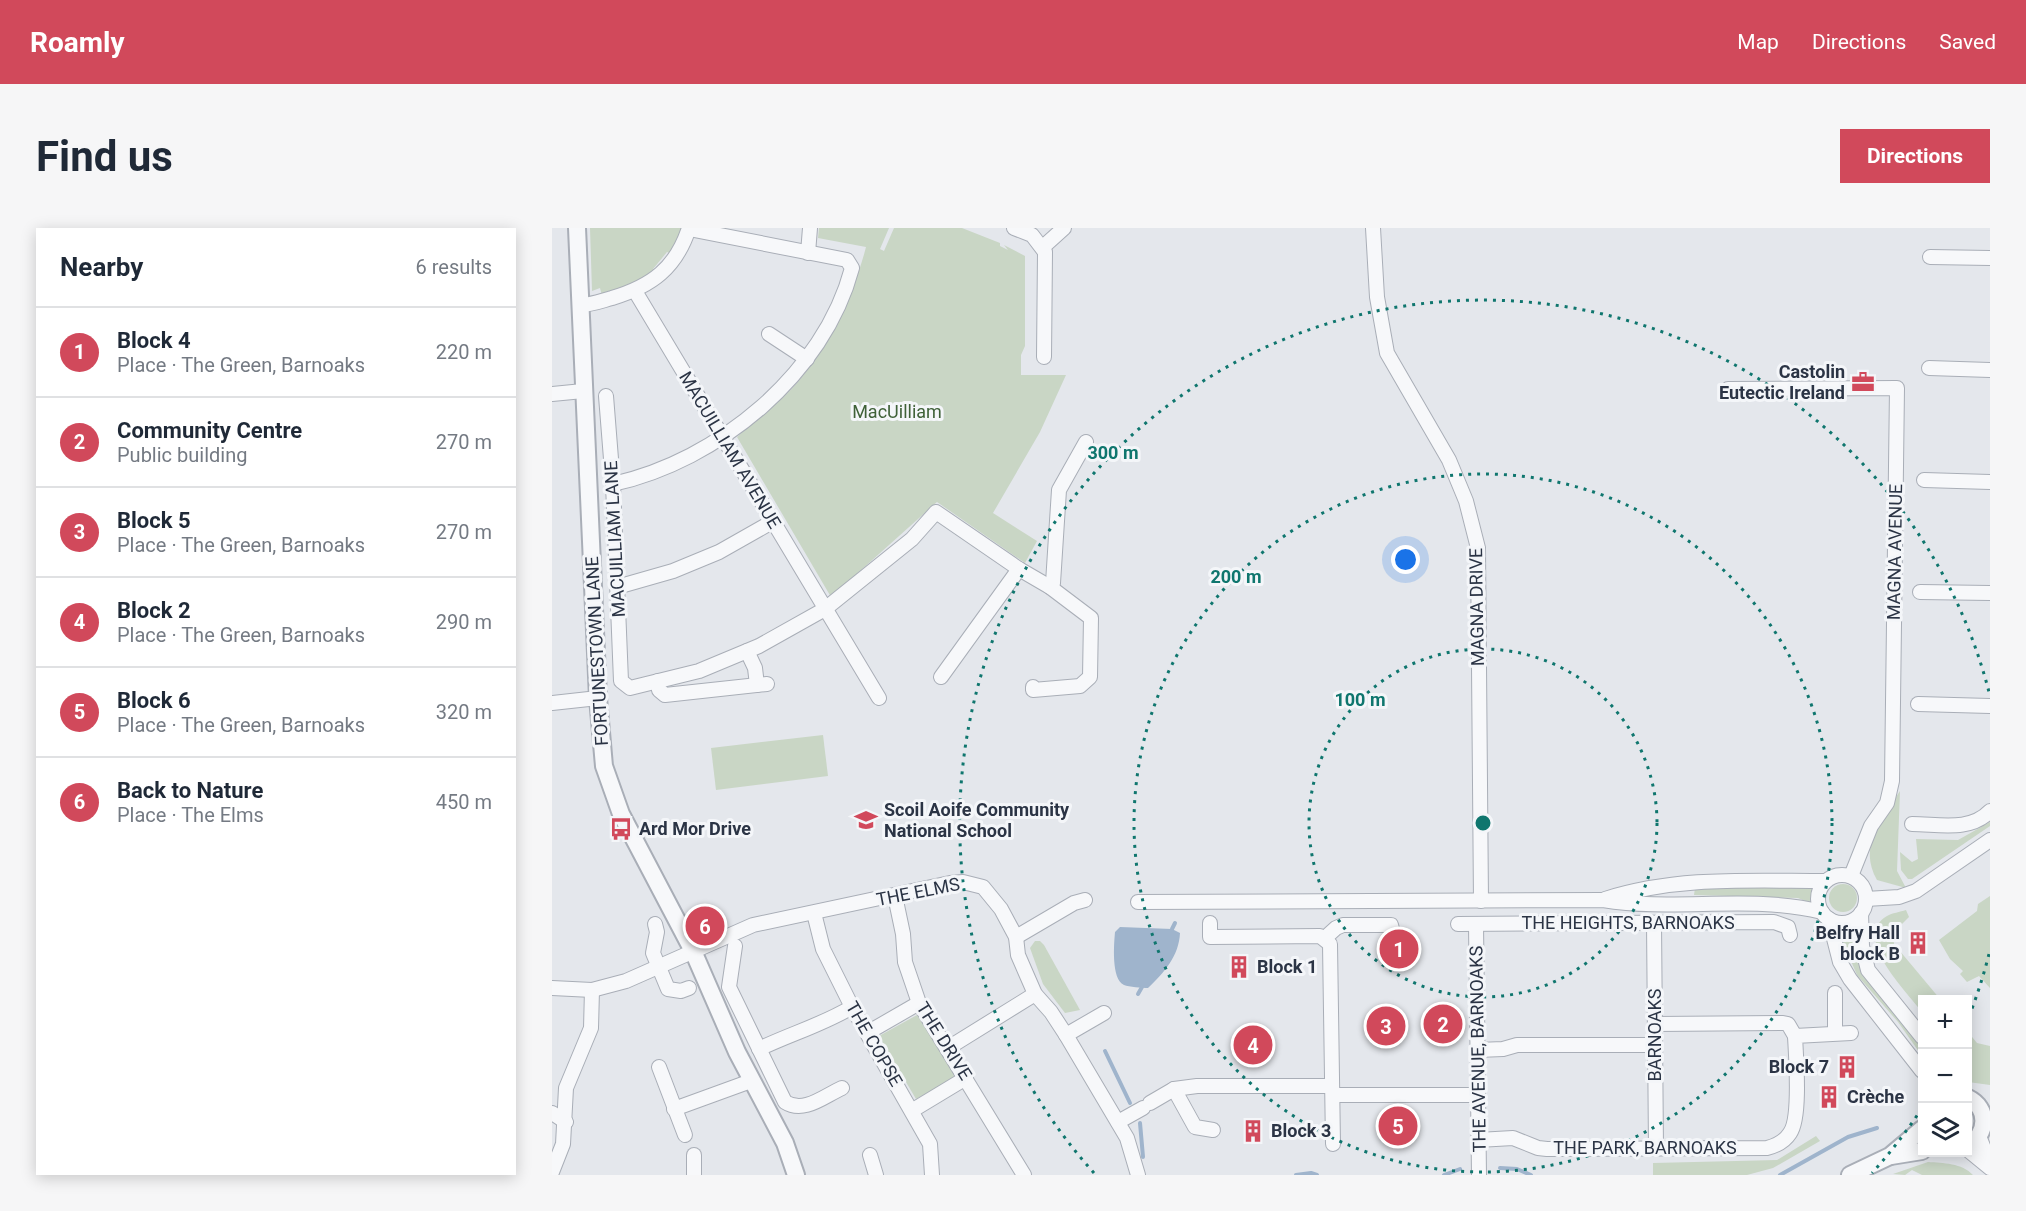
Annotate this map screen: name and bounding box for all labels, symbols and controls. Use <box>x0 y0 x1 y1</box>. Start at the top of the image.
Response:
text: Roamly <box>30 26 125 59</box>
text: Map <box>1737 30 1779 54</box>
text: Directions <box>1812 30 1906 54</box>
text: Saved <box>1939 30 1996 54</box>
button: Directions <box>1840 129 1990 183</box>
text: Find us <box>36 132 173 181</box>
text: Nearby <box>60 252 143 282</box>
text: 6 results <box>416 255 492 279</box>
text: Block 4 <box>117 328 191 353</box>
text: 1 <box>74 340 85 364</box>
text: 220 m <box>436 340 492 364</box>
text: Place · The Green, Barnoaks <box>117 353 365 377</box>
place label: Castolin Eutectic Ireland <box>1719 361 1845 403</box>
street label: MACUILLIAM AVENUE <box>675 367 786 532</box>
office icon: Castolin Eutectic Ireland <box>1850 369 1876 395</box>
park label: MacUilliam <box>852 401 942 422</box>
text: Community Centre <box>117 418 302 443</box>
text: 2 <box>74 430 85 454</box>
text: 270 m <box>436 430 492 454</box>
text: 300 m <box>1087 442 1139 463</box>
text: Public building <box>117 443 247 467</box>
street label: MACUILLIAM LANE <box>600 460 629 618</box>
street label: MAGNA AVENUE <box>1883 484 1906 620</box>
text: Block 5 <box>117 508 191 533</box>
text: 3 <box>74 520 85 544</box>
text: 270 m <box>436 520 492 544</box>
text: Place · The Green, Barnoaks <box>117 533 365 557</box>
your location <box>1391 545 1420 574</box>
street label: MAGNA DRIVE <box>1465 548 1488 666</box>
street label: FORTUNESTOWN LANE <box>581 556 612 746</box>
text: 200 m <box>1210 566 1262 587</box>
text: Block 2 <box>117 598 191 623</box>
text: 4 <box>74 610 85 634</box>
text: 290 m <box>436 610 492 634</box>
text: Place · The Green, Barnoaks <box>117 623 365 647</box>
text: Block 6 <box>117 688 191 713</box>
text: 100 m <box>1334 689 1386 710</box>
text: 5 <box>74 700 85 724</box>
text: 320 m <box>436 700 492 724</box>
text: Place · The Green, Barnoaks <box>117 713 365 737</box>
text: Back to Nature <box>117 778 263 803</box>
text: 6 <box>74 790 85 814</box>
text: 450 m <box>436 790 492 814</box>
place label: Scoil Aoife Community National School <box>884 799 1070 841</box>
text: Place · The Elms <box>117 803 264 827</box>
school or university icon: Scoil Aoife Community National School <box>853 807 879 833</box>
centre of rings <box>1473 813 1493 833</box>
bus stop icon: Ard Mor Drive <box>608 816 634 842</box>
place label: Ard Mor Drive <box>639 818 751 839</box>
street label: THE ELMS <box>874 873 962 910</box>
pin: 6 <box>686 904 724 948</box>
street label: THE HEIGHTS, BARNOAKS <box>1521 912 1735 933</box>
place label: Belfry Hall block B <box>1815 922 1900 964</box>
pin: 1 <box>1380 926 1418 972</box>
building icon: Belfry Hall block B <box>1905 930 1931 956</box>
street label: THE AVENUE, BARNOAKS <box>1465 945 1490 1152</box>
building icon: Block 1 <box>1226 954 1252 980</box>
place label: Block 1 <box>1257 956 1317 977</box>
street label: BARNOAKS <box>1644 988 1665 1081</box>
map controls <box>1918 995 1972 1157</box>
button: + <box>1918 995 1972 1049</box>
street label: THE COPSE <box>842 998 907 1090</box>
street label: THE DRIVE <box>912 998 977 1084</box>
pin: 2 <box>1424 1002 1462 1046</box>
pin: 3 <box>1366 1004 1406 1048</box>
pin: 4 <box>1234 1022 1272 1068</box>
button: − <box>1918 1049 1972 1103</box>
building icon: Block 7 <box>1834 1054 1860 1080</box>
place label: Block 7 <box>1769 1056 1829 1077</box>
building icon: Crèche <box>1816 1084 1842 1110</box>
place label: Crèche <box>1847 1086 1904 1107</box>
button: layers <box>1918 1103 1972 1157</box>
pin: 5 <box>1378 1104 1418 1148</box>
building icon: Block 3 <box>1240 1118 1266 1144</box>
place label: Block 3 <box>1271 1120 1331 1141</box>
street label: THE PARK, BARNOAKS <box>1553 1137 1737 1158</box>

